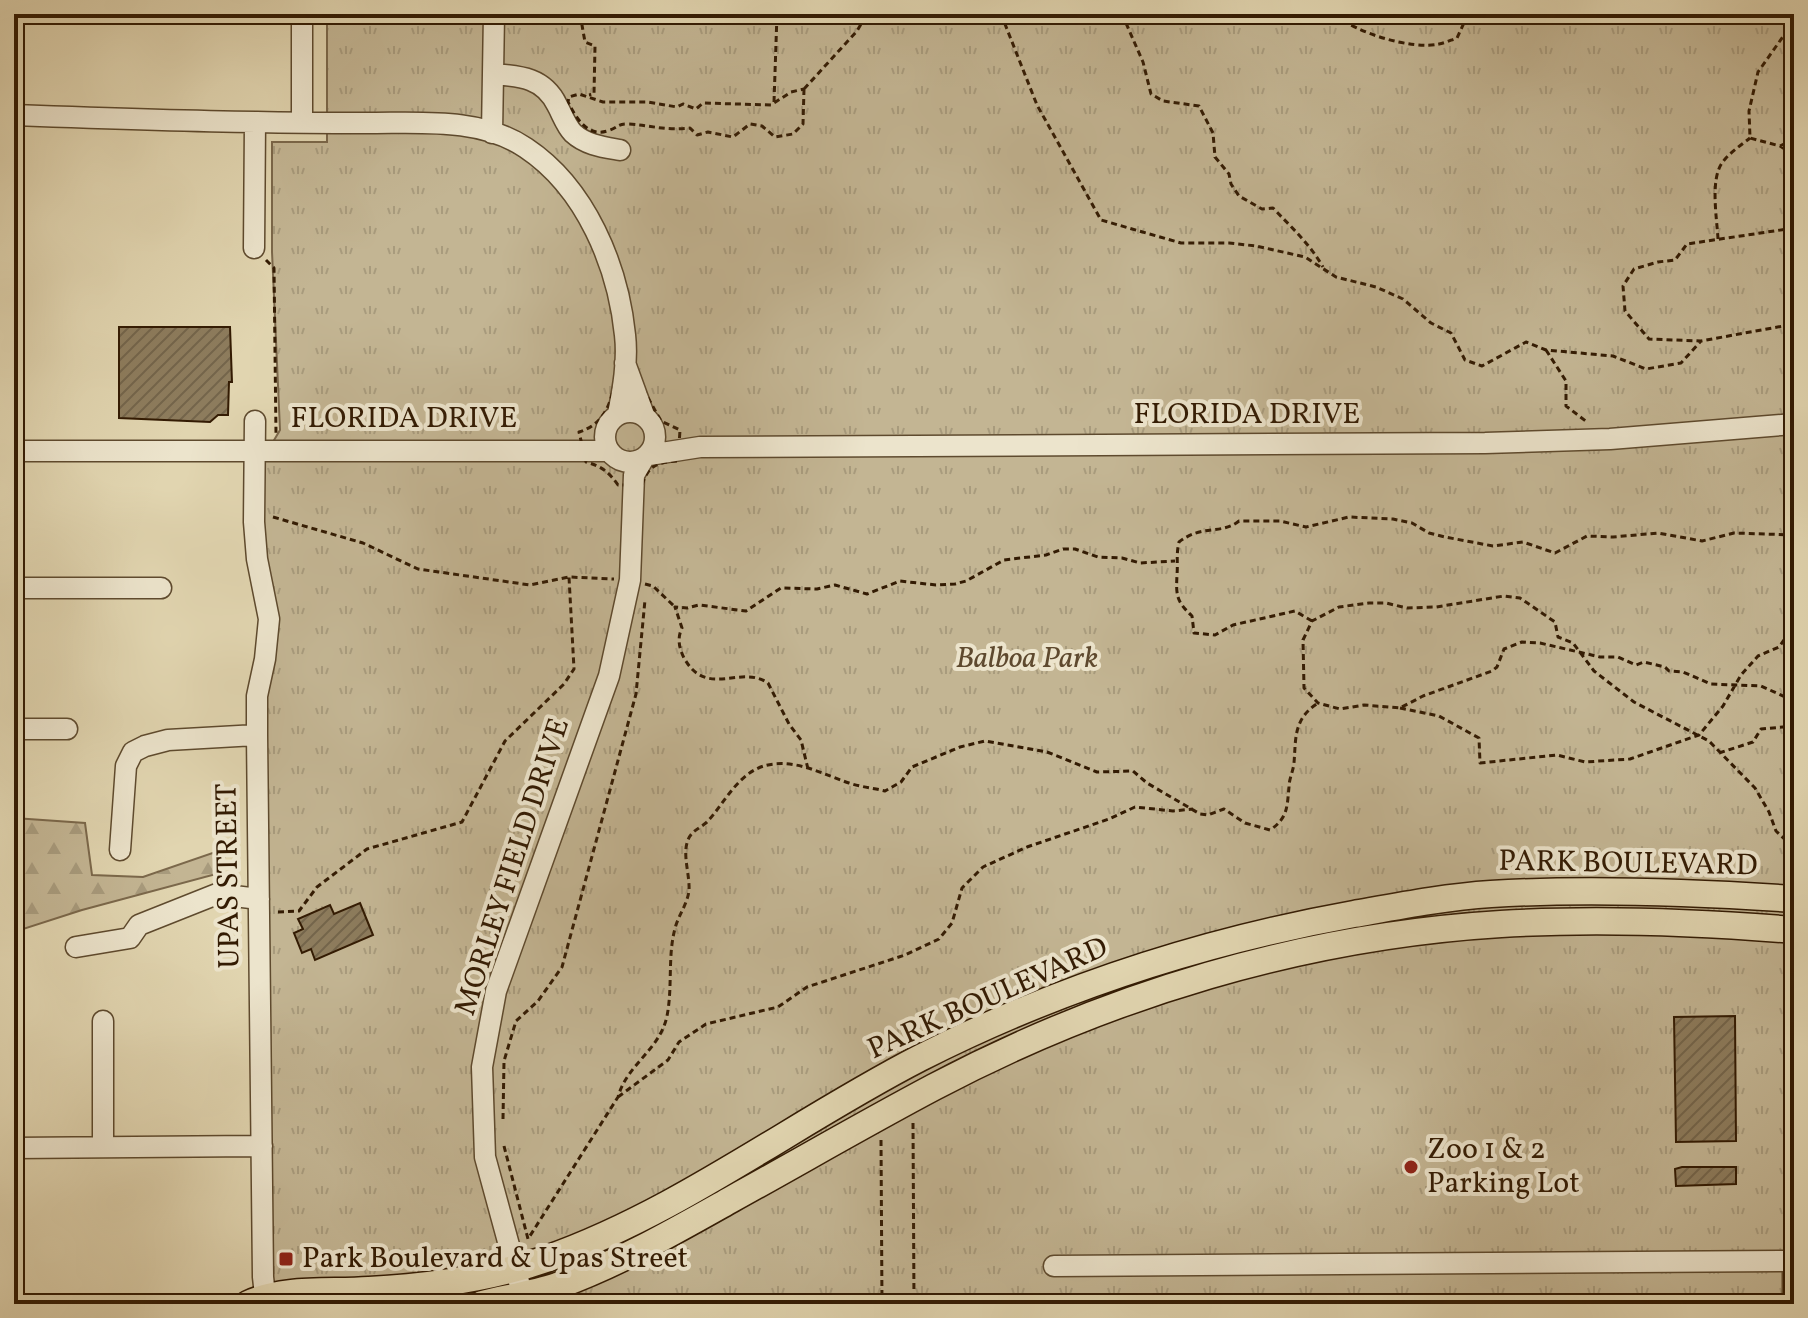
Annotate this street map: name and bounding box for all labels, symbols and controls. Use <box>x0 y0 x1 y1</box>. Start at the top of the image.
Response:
street label: FLORIDA DRIVE <box>1134 394 1360 436</box>
street label: FLORIDA DRIVE <box>291 398 517 440</box>
park label: Balboa Park <box>956 638 1098 680</box>
street label: MORLEY FIELD DRIVE <box>445 713 581 1021</box>
street label: UPAS STREET <box>206 783 252 969</box>
street label: PARK BOULEVARD <box>1498 841 1758 887</box>
street label: PARK BOULEVARD <box>861 927 1115 1071</box>
place label: Zoo 1 & 2 Parking Lot <box>1427 1129 1580 1205</box>
marker: Zoo 1 & 2 Parking Lot <box>1402 1158 1420 1176</box>
place label: Park Boulevard & Upas Street <box>302 1238 688 1280</box>
marker: Park Boulevard & Upas Street <box>277 1250 295 1268</box>

